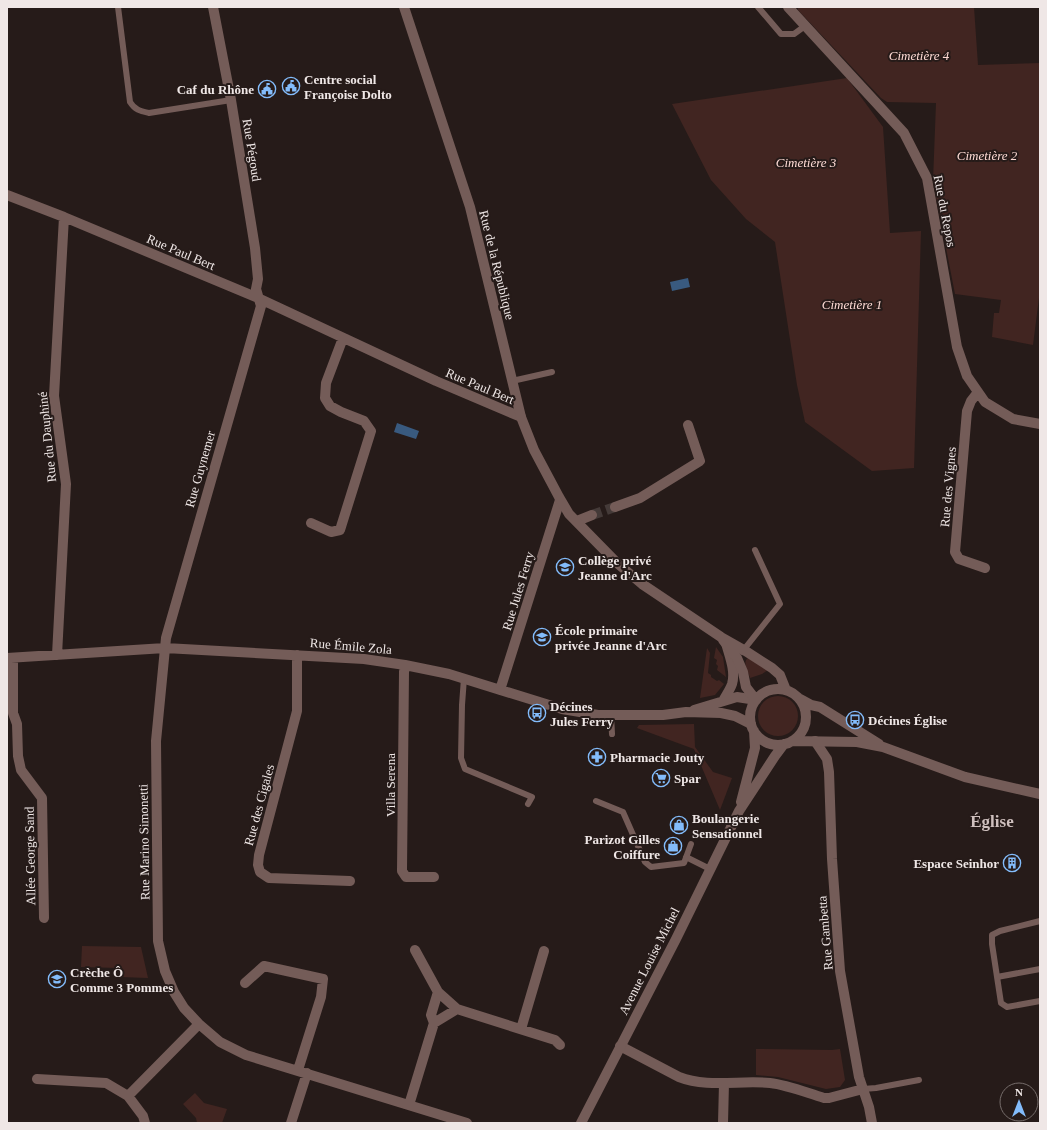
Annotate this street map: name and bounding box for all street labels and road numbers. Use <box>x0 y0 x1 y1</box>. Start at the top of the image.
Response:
street label: Rue Pégoud <box>240 118 264 183</box>
street label: Rue du Repos <box>931 174 959 248</box>
street label: Rue de la République <box>476 209 518 322</box>
street label: Rue Paul Bert <box>144 231 218 273</box>
street label: Rue Paul Bert <box>443 365 517 407</box>
street label: Rue du Dauphiné <box>35 391 59 483</box>
street label: Rue Guynemer <box>182 428 218 509</box>
street label: Rue des Vignes <box>937 446 959 528</box>
street label: Rue Jules Ferry <box>499 549 537 632</box>
street label: Rue Émile Zola <box>309 635 393 657</box>
street label: Villa Serena <box>383 753 398 817</box>
street label: Rue des Cigales <box>241 763 277 847</box>
street label: Rue Marino Simonetti <box>135 783 153 900</box>
street label: Allée George Sand <box>22 806 38 905</box>
street label: Rue Gambetta <box>814 895 836 971</box>
street label: Avenue Louise Michel <box>615 905 683 1017</box>

